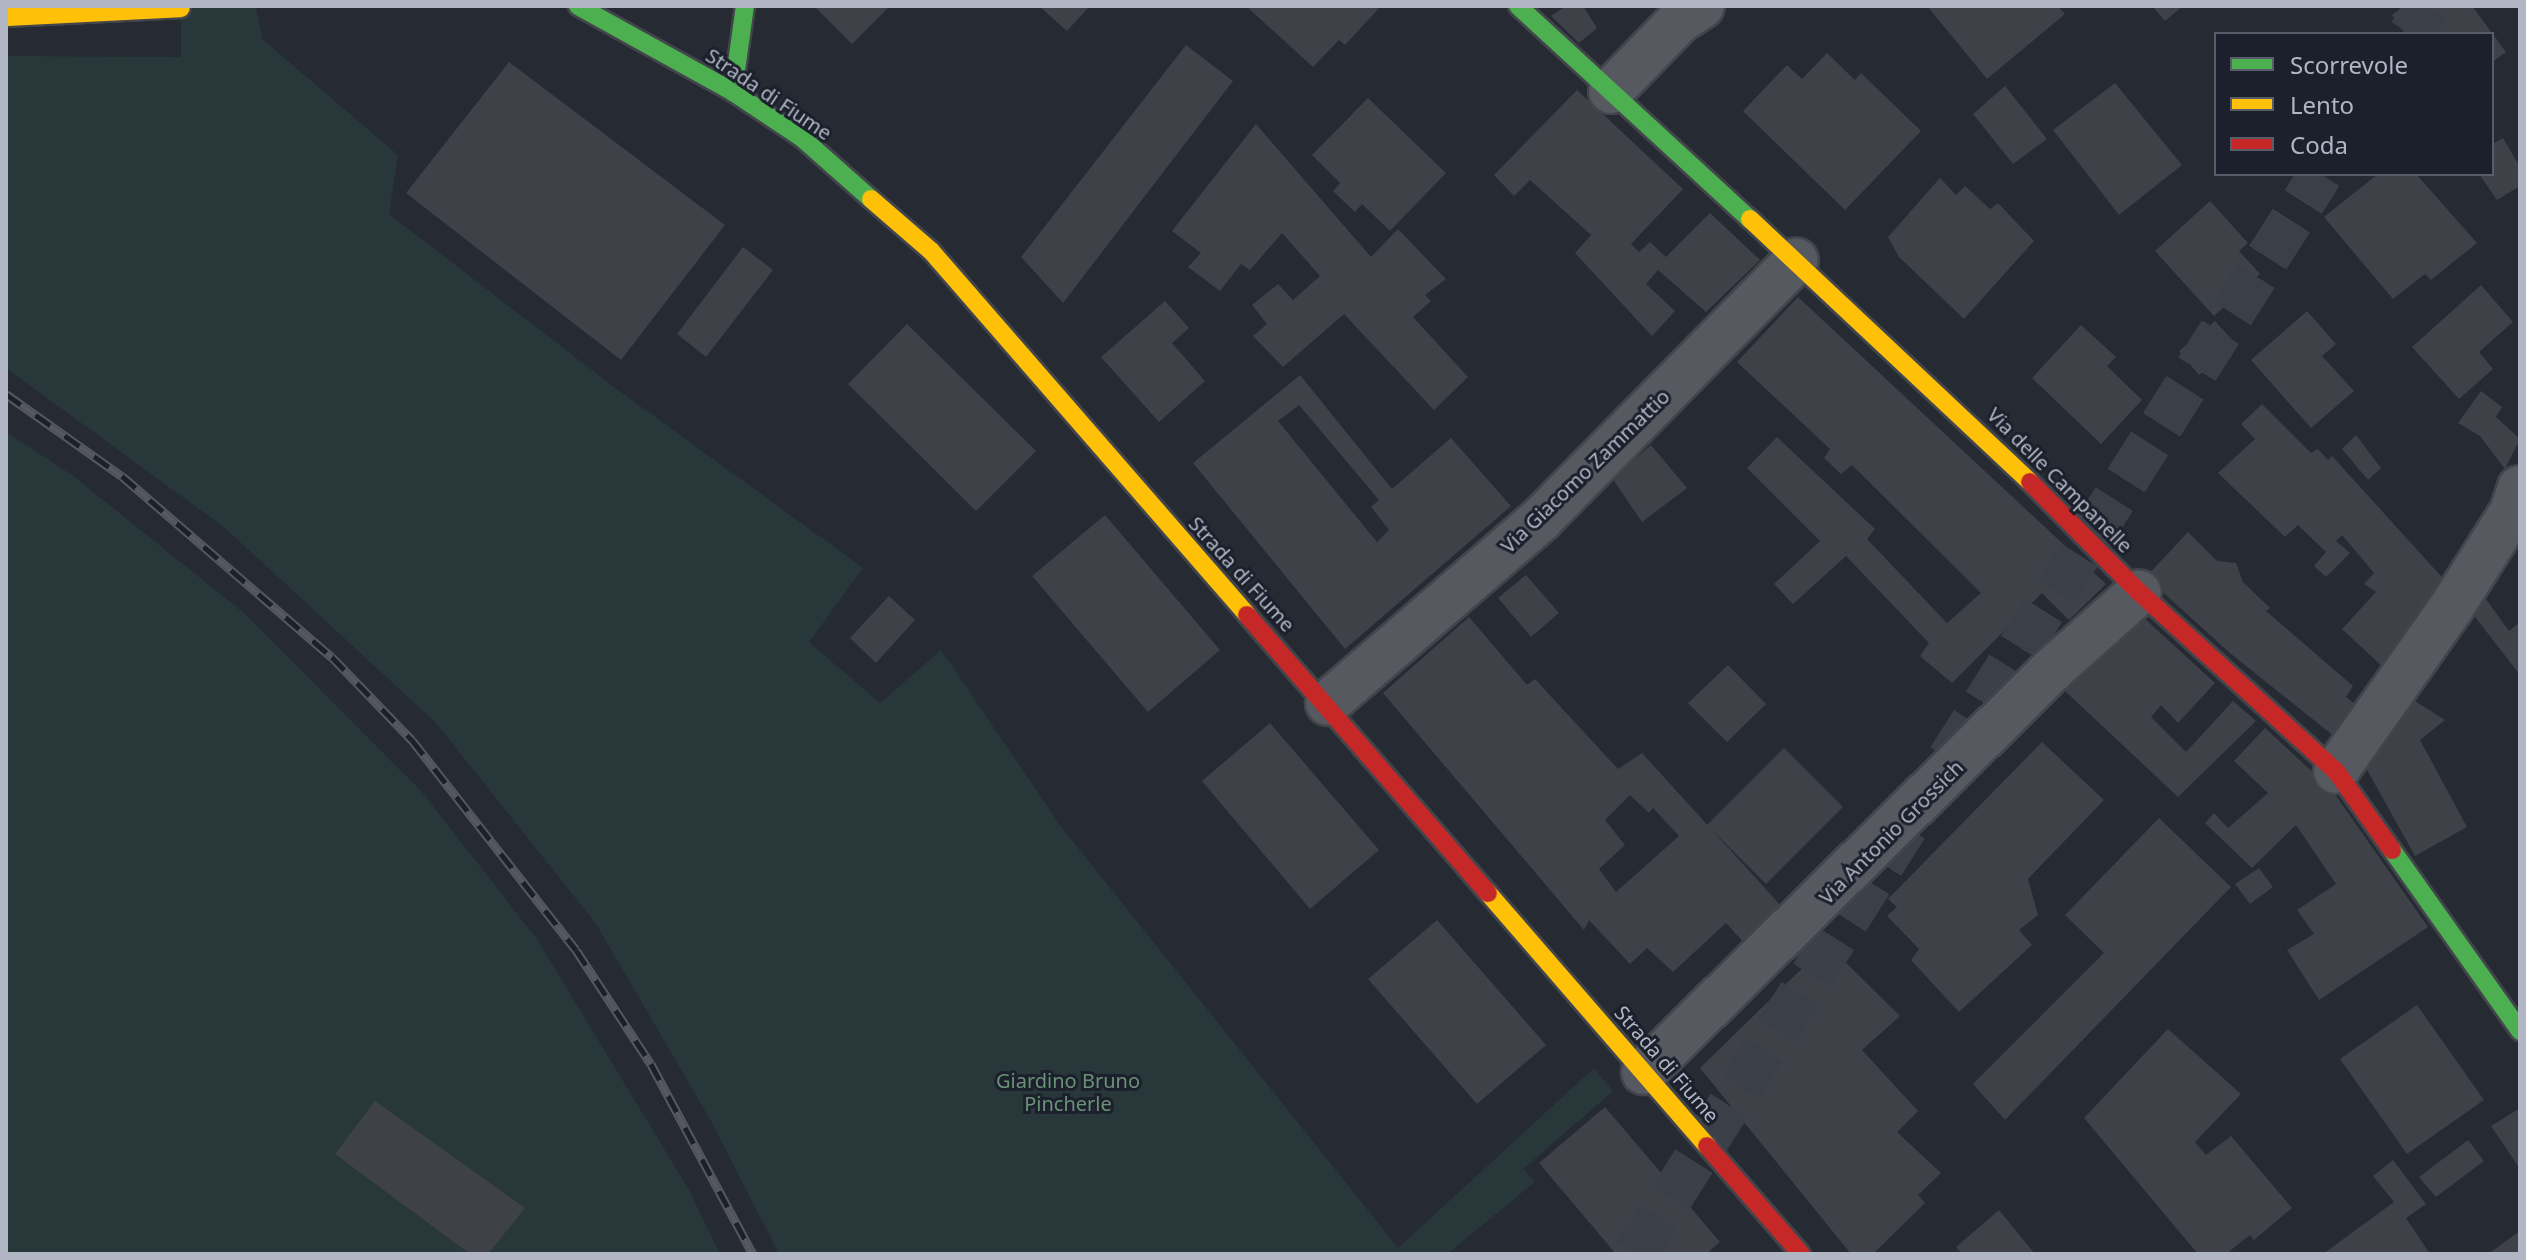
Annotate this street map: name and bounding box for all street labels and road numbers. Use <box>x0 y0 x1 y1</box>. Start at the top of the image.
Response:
street label: Strada di Fiume <box>702 43 836 145</box>
street label: Via Giacomo Zammattio <box>1496 384 1674 558</box>
street label: Via delle Campanelle <box>1982 402 2138 558</box>
street label: Strada di Fiume <box>1184 512 1300 636</box>
street label: Via Antonio Grossich <box>1814 755 1968 909</box>
street label: Strada di Fiume <box>1610 1001 1724 1127</box>

